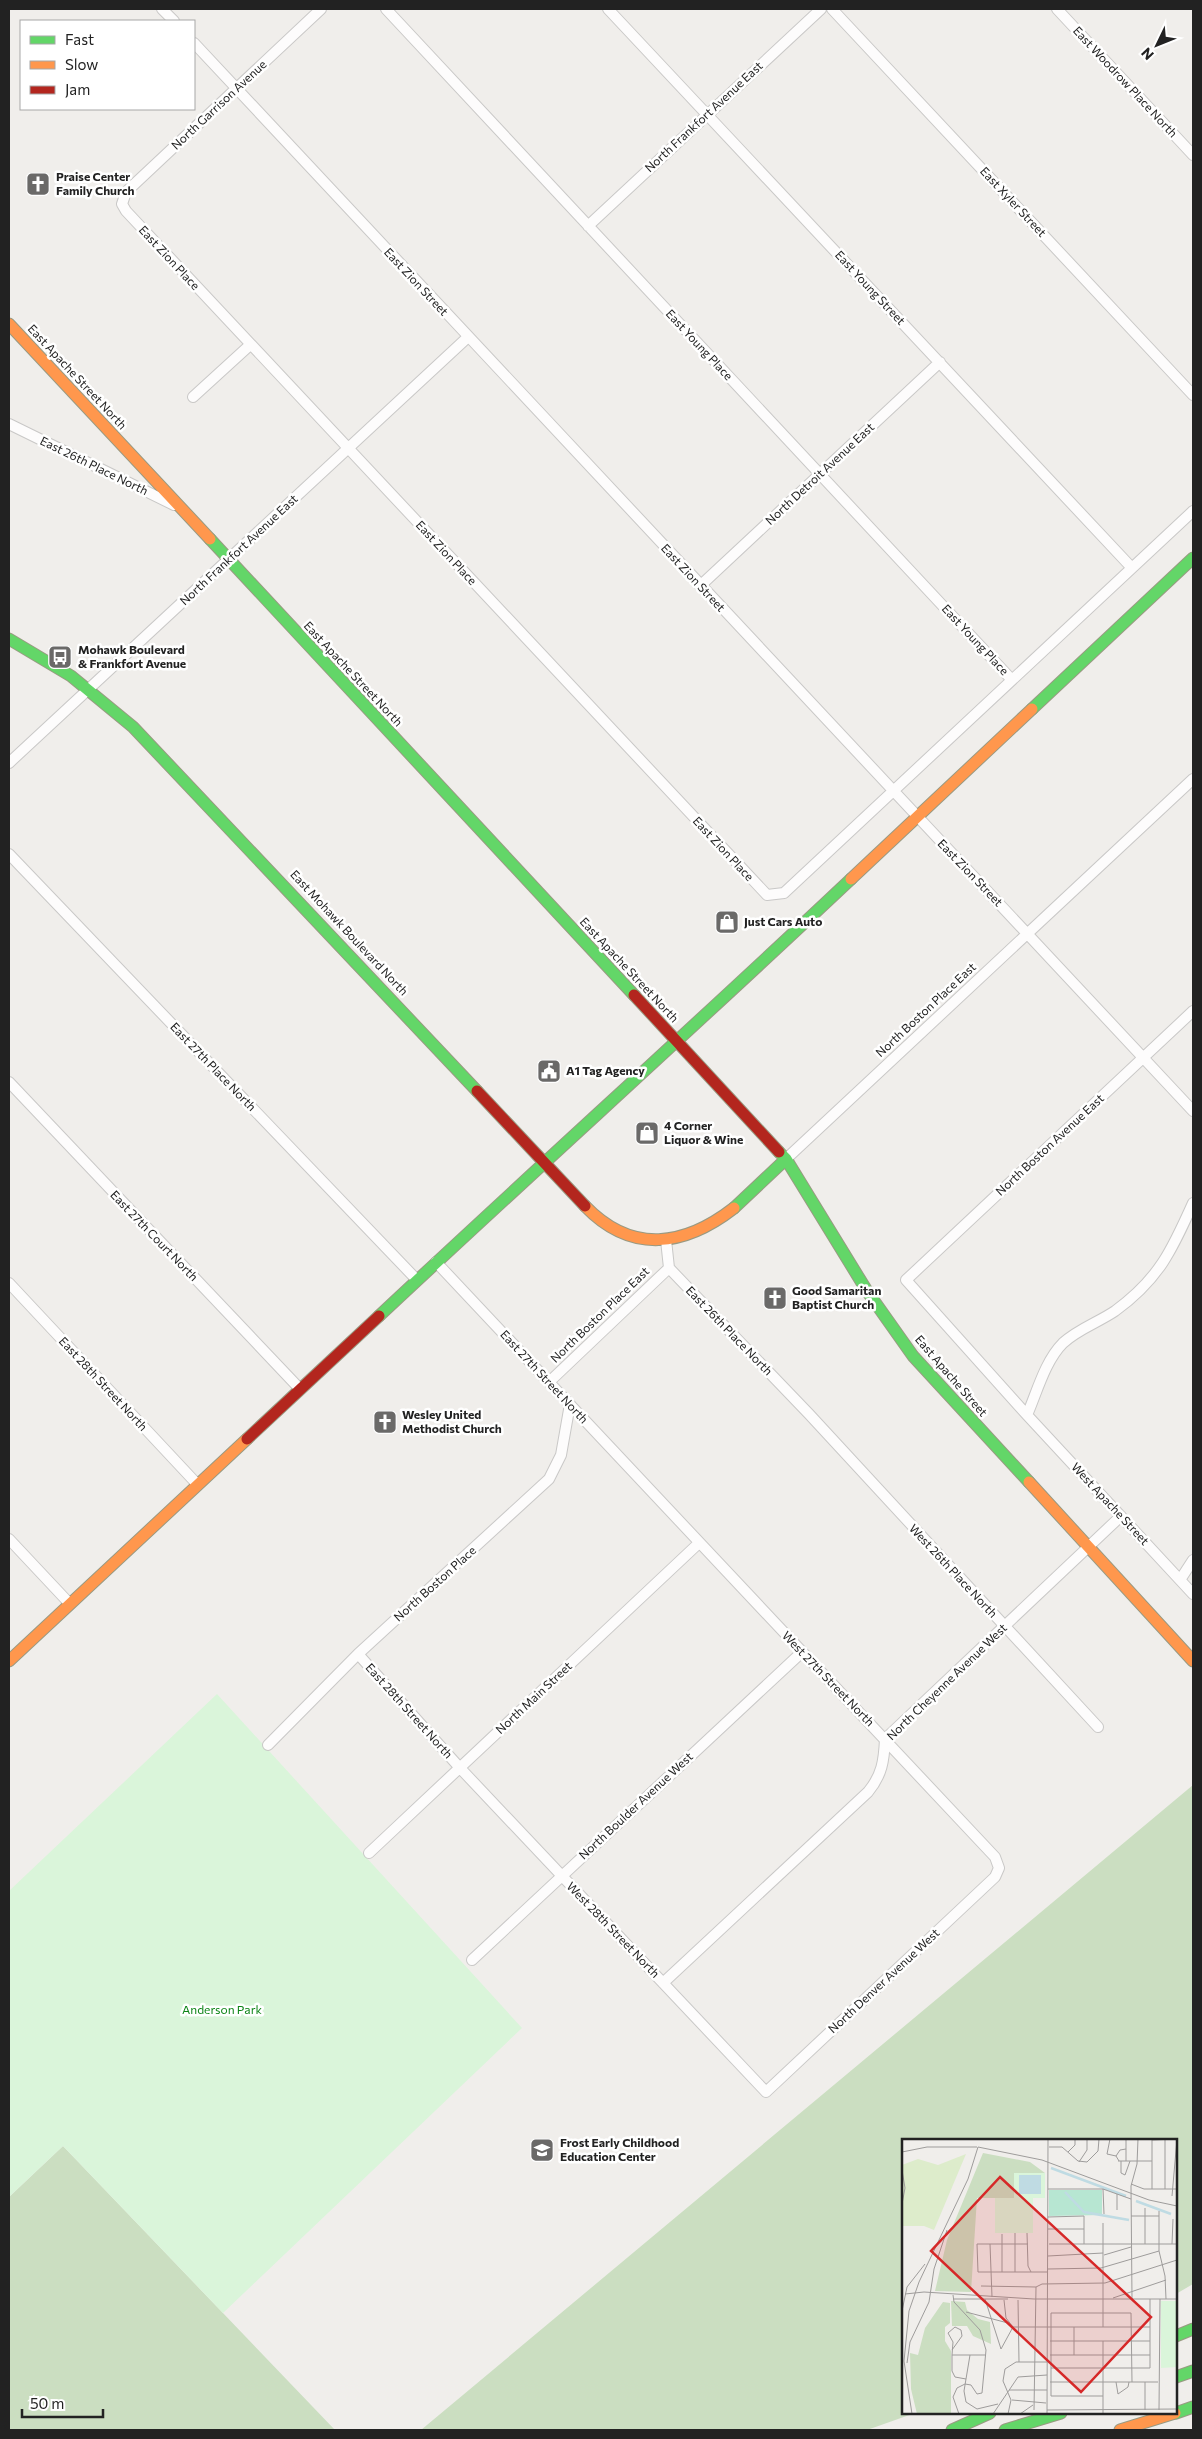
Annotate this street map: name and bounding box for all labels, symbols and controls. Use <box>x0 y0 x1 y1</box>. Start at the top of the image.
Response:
legend <box>20 20 195 110</box>
north arrow <box>1132 20 1182 70</box>
street label: East Woodrow Place North <box>1070 24 1180 140</box>
text: Fast <box>65 30 94 48</box>
text: Slow <box>65 55 98 73</box>
street label: North Garrison Avenue <box>168 57 269 152</box>
street label: North Frankfort Avenue East <box>642 58 765 175</box>
text: Jam <box>65 80 90 98</box>
street label: East Xyler Street <box>978 163 1050 239</box>
place label: Praise Center Family Church <box>56 169 135 197</box>
church icon: Praise Center Family Church <box>25 171 51 197</box>
street label: East Zion Place <box>136 222 203 292</box>
street label: East Zion Street <box>382 245 452 318</box>
street label: East Young Street <box>833 247 909 327</box>
street label: East Young Place <box>663 306 736 383</box>
street label: East Apache Street North <box>25 321 130 432</box>
street label: North Detroit Avenue East <box>762 419 877 527</box>
street label: East 26th Place North <box>38 433 151 497</box>
street label: North Frankfort Avenue East <box>177 491 300 608</box>
street label: East Zion Place <box>413 517 480 587</box>
street label: East Zion Street <box>659 541 729 614</box>
street label: East Young Place <box>939 601 1012 678</box>
street label: East Apache Street North <box>301 618 406 729</box>
place label: Mohawk Boulevard & Frankfort Avenue <box>78 642 186 670</box>
bus stop icon: Mohawk Boulevard & Frankfort Avenue <box>47 644 73 670</box>
street label: East Zion Place <box>690 813 757 883</box>
street label: East Zion Street <box>935 836 1006 909</box>
street label: East Mohawk Boulevard North <box>288 867 411 998</box>
shop icon: Just Cars Auto <box>714 909 740 935</box>
street label: East Apache Street North <box>577 914 682 1025</box>
place label: Just Cars Auto <box>744 914 822 929</box>
street label: North Boston Place East <box>872 959 978 1059</box>
street label: East 27th Place North <box>168 1019 260 1113</box>
public building icon: A1 Tag Agency <box>536 1058 562 1084</box>
place label: A1 Tag Agency <box>566 1063 645 1077</box>
street label: North Boston Avenue East <box>992 1090 1106 1198</box>
place label: 4 Corner Liquor & Wine <box>664 1118 743 1146</box>
shop icon: 4 Corner Liquor & Wine <box>634 1120 660 1146</box>
street label: East 27th Court North <box>108 1187 201 1283</box>
street label: North Boston Place East <box>547 1263 652 1365</box>
street label: East 26th Place North <box>684 1283 776 1378</box>
place label: Good Samaritan Baptist Church <box>792 1283 881 1311</box>
church icon: Good Samaritan Baptist Church <box>762 1285 788 1311</box>
street label: East 27th Street North <box>498 1327 591 1426</box>
street label: East Apache Street <box>913 1332 991 1419</box>
street label: East 28th Street North <box>57 1334 151 1433</box>
place label: Wesley United Methodist Church <box>402 1407 502 1435</box>
church icon: Wesley United Methodist Church <box>372 1409 398 1435</box>
street label: West Apache Street <box>1069 1459 1153 1547</box>
street label: West 26th Place North <box>907 1521 1001 1620</box>
street label: North Boston Place <box>390 1543 478 1624</box>
street label: North Cheyenne Avenue West <box>883 1620 1009 1742</box>
street label: West 27th Street North <box>780 1628 878 1729</box>
street label: North Main Street <box>492 1658 574 1736</box>
street label: East 28th Street North <box>363 1660 456 1761</box>
street label: North Boulder Avenue West <box>576 1749 695 1862</box>
street label: West 28th Street North <box>564 1879 663 1980</box>
street label: North Denver Avenue West <box>825 1925 942 2035</box>
park label: Anderson Park <box>182 2002 262 2016</box>
place label: Frost Early Childhood Education Center <box>560 2135 679 2163</box>
school or university icon: Frost Early Childhood Education Center <box>529 2137 555 2163</box>
inset map <box>902 2139 1177 2414</box>
scale bar <box>22 2386 104 2418</box>
text: 50 m <box>30 2394 64 2412</box>

